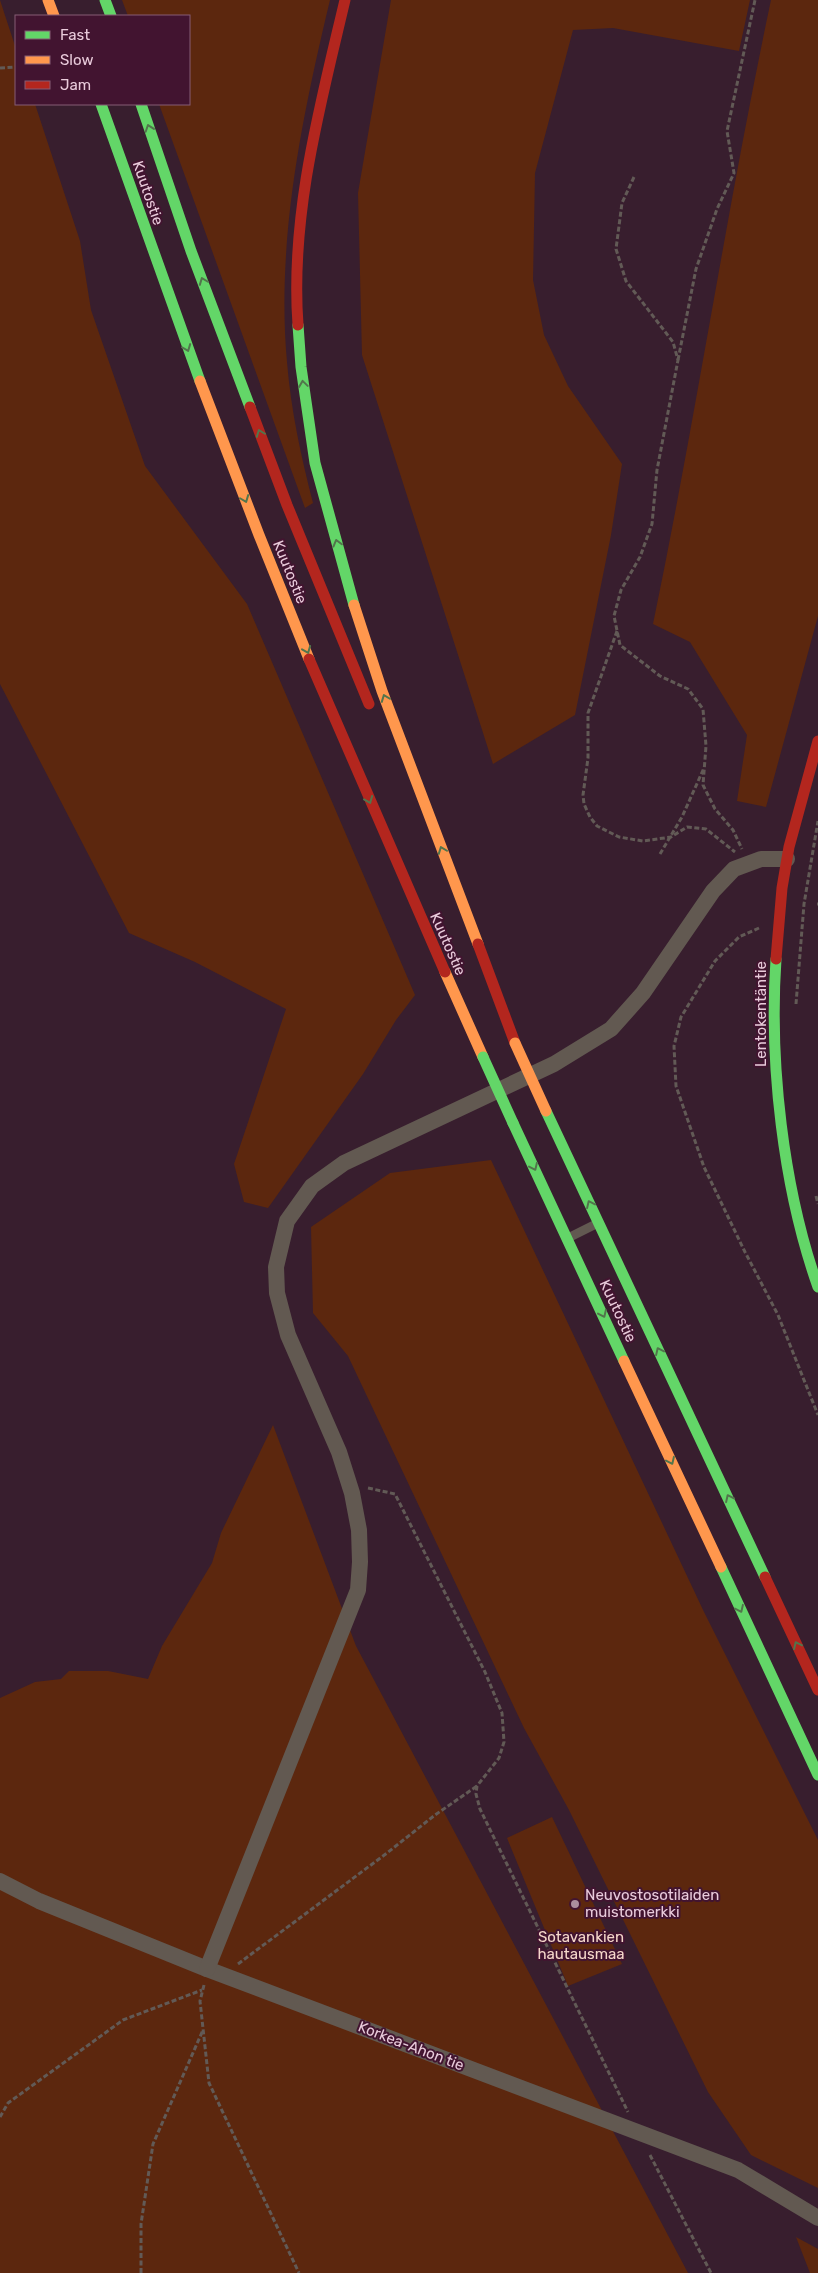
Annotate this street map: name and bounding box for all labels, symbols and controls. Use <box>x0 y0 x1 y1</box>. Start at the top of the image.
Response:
legend <box>15 15 190 105</box>
text: Fast <box>60 26 90 44</box>
text: Slow <box>60 51 93 69</box>
text: Jam <box>60 76 91 94</box>
one-way arrow <box>145 124 155 133</box>
street label: Kuutostie <box>129 159 167 227</box>
one-way arrow <box>198 277 209 286</box>
one-way arrow <box>181 343 191 352</box>
one-way arrow <box>299 380 309 389</box>
one-way arrow <box>256 430 266 438</box>
one-way arrow <box>240 495 250 503</box>
street label: Kuutostie <box>269 538 311 606</box>
one-way arrow <box>332 539 342 548</box>
one-way arrow <box>300 645 311 654</box>
one-way arrow <box>381 694 391 703</box>
one-way arrow <box>362 795 373 804</box>
one-way arrow <box>438 846 448 855</box>
street label: Kuutostie <box>426 910 470 978</box>
street label: Lentokentäntie <box>752 961 770 1067</box>
one-way arrow <box>528 1162 538 1171</box>
one-way arrow <box>586 1200 596 1209</box>
street label: Kuutostie <box>596 1277 640 1345</box>
one-way arrow <box>596 1309 607 1318</box>
one-way arrow <box>655 1347 666 1356</box>
one-way arrow <box>665 1456 675 1465</box>
one-way arrow <box>725 1494 735 1503</box>
one-way arrow <box>734 1604 744 1613</box>
one-way arrow <box>793 1641 804 1650</box>
place label: Neuvostosotilaiden muistomerkki <box>585 1886 719 1921</box>
marker: Neuvostosotilaiden muistomerkki <box>569 1898 581 1910</box>
park label: Sotavankien hautausmaa <box>537 1928 625 1963</box>
street label: Korkea-Ahon tie <box>356 2018 466 2074</box>

